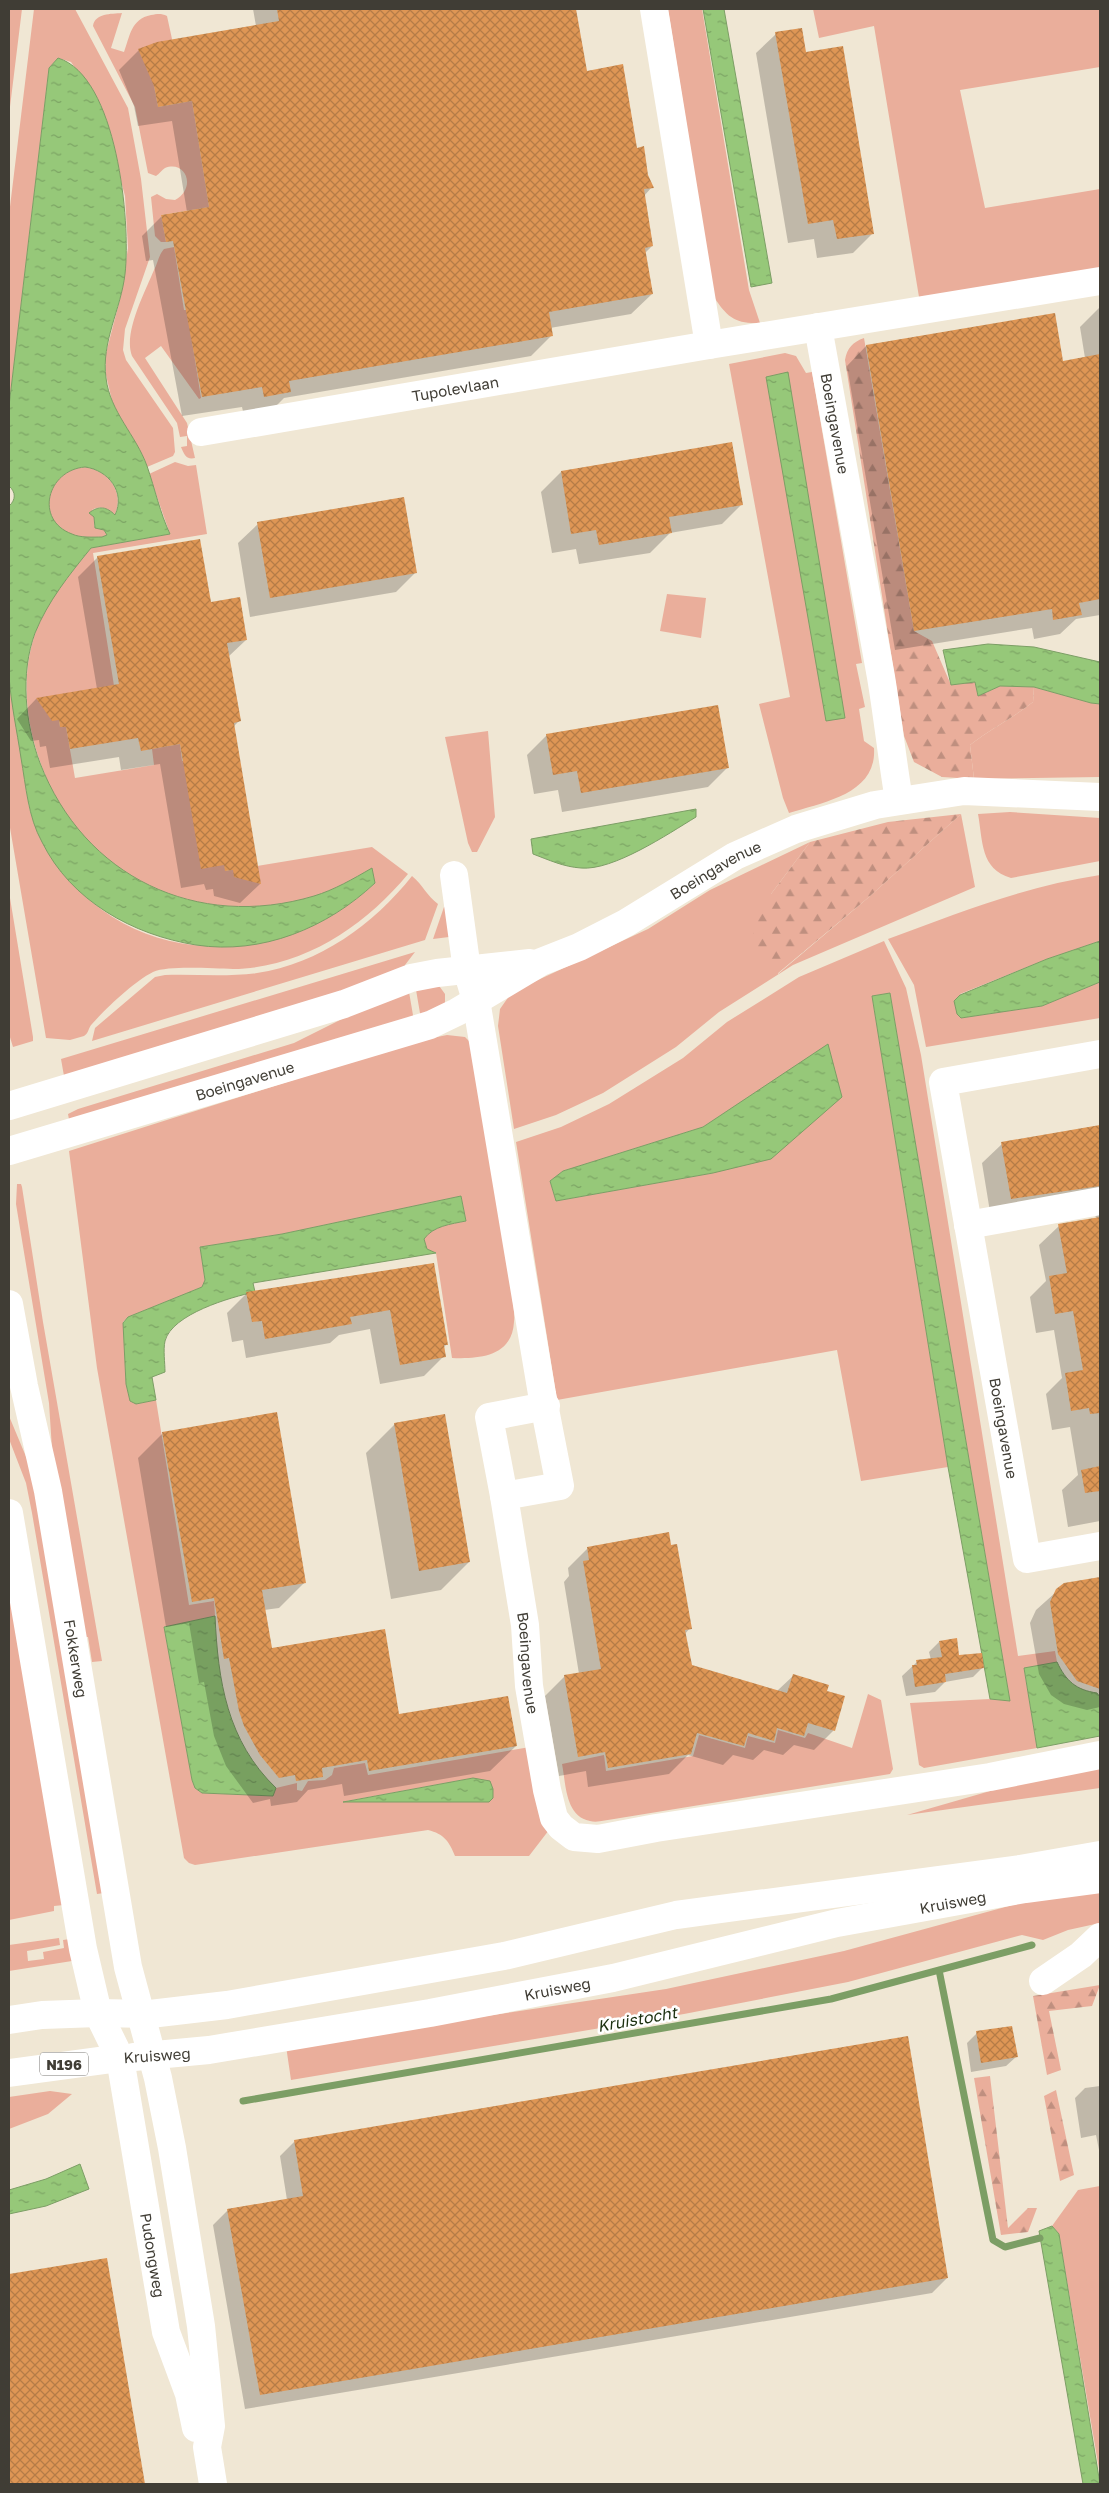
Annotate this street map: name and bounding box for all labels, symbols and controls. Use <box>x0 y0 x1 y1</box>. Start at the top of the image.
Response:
street label: Tupolevlaan <box>411 372 500 405</box>
street label: Boeingavenue <box>817 372 853 476</box>
street label: Boeingavenue <box>666 837 764 903</box>
street label: Boeingavenue <box>193 1057 297 1104</box>
street label: Boeingavenue <box>986 1376 1022 1480</box>
street label: Boeingavenue <box>514 1611 543 1715</box>
street label: Fokkerweg <box>61 1618 92 1699</box>
street label: Kruisweg <box>918 1887 987 1917</box>
street label: Kruisweg <box>523 1973 592 2004</box>
water label: Kruistocht <box>596 2002 680 2036</box>
street label: Kruisweg <box>123 2044 191 2066</box>
road number: N196 <box>40 2052 88 2076</box>
street label: Pudongweg <box>137 2211 169 2299</box>

